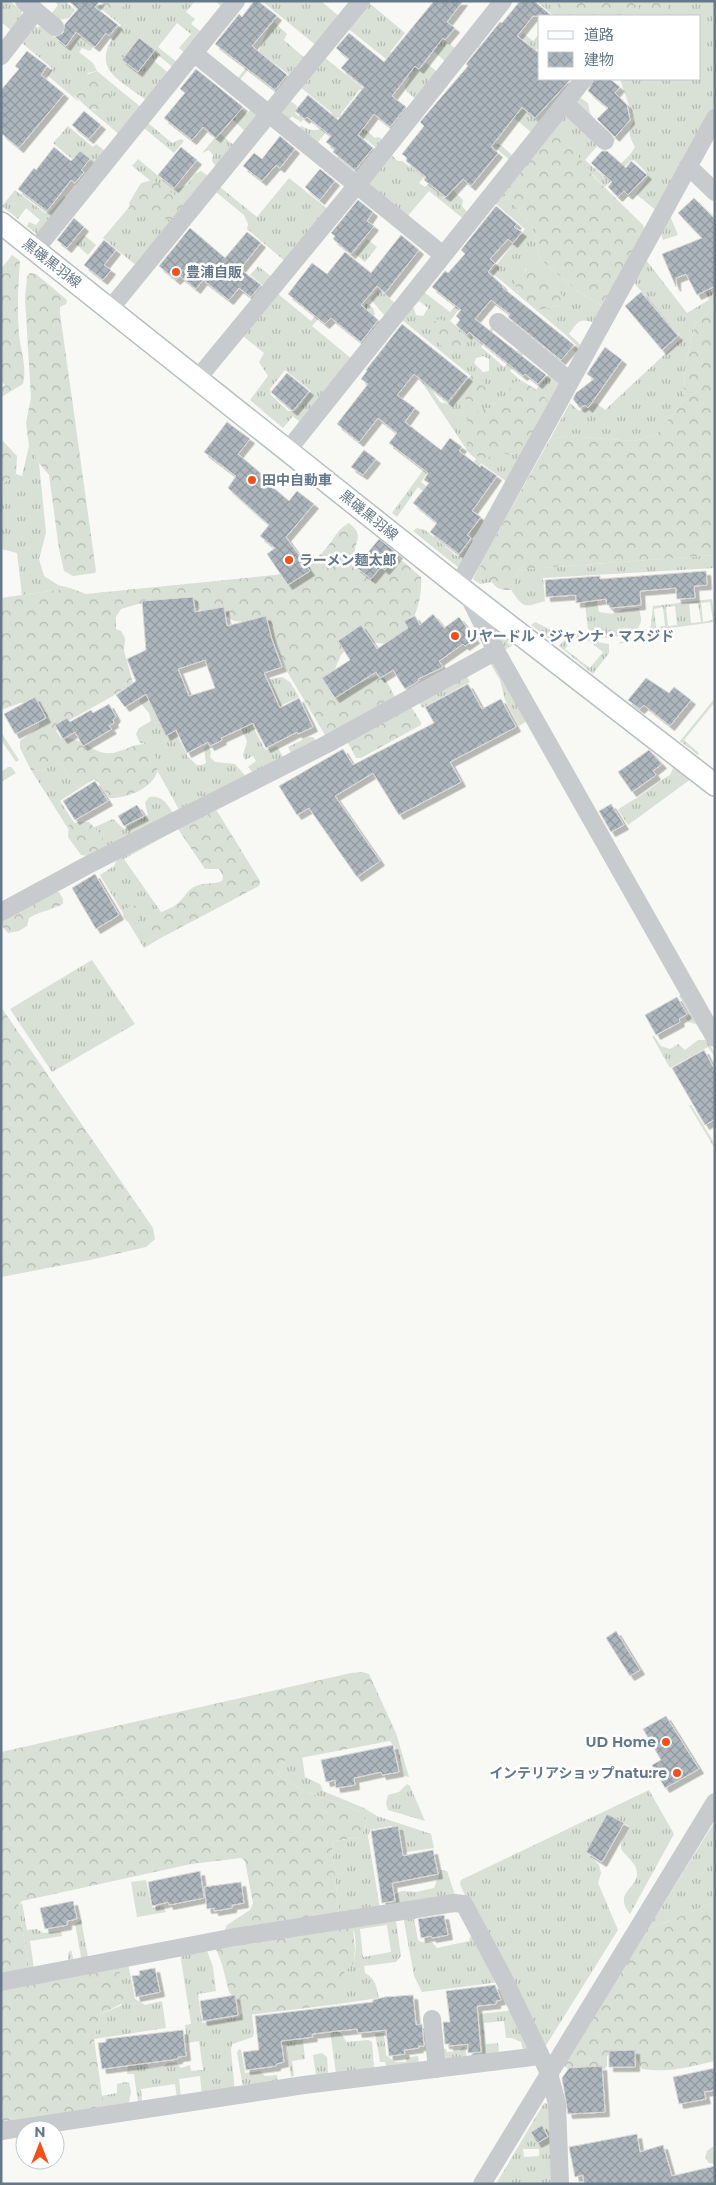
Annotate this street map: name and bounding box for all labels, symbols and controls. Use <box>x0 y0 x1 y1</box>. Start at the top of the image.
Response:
legend <box>538 15 701 80</box>
text: 道路 <box>584 25 614 44</box>
text: 建物 <box>584 50 614 69</box>
street label: 黒磯黒羽線 <box>19 234 85 292</box>
place label: 豊浦自販 <box>186 263 242 281</box>
marker: 豊浦自販 <box>170 266 182 278</box>
place label: 田中自動車 <box>262 471 332 489</box>
marker: 田中自動車 <box>246 474 258 486</box>
street label: 黒磯黒羽線 <box>336 486 402 544</box>
place label: ラーメン麺太郎 <box>299 551 396 569</box>
marker: ラーメン麺太郎 <box>283 554 295 566</box>
place label: リヤードル・ジャンナ・マスジド <box>465 627 674 645</box>
marker: リヤードル・ジャンナ・マスジド <box>449 630 461 642</box>
place label: UD Home <box>585 1733 656 1751</box>
marker: UD Home <box>660 1736 672 1748</box>
place label: インテリアショップnatu:re <box>489 1764 667 1782</box>
marker: インテリアショップnatu:re <box>671 1767 683 1779</box>
north arrow <box>15 2120 65 2170</box>
text: N <box>34 2123 46 2141</box>

